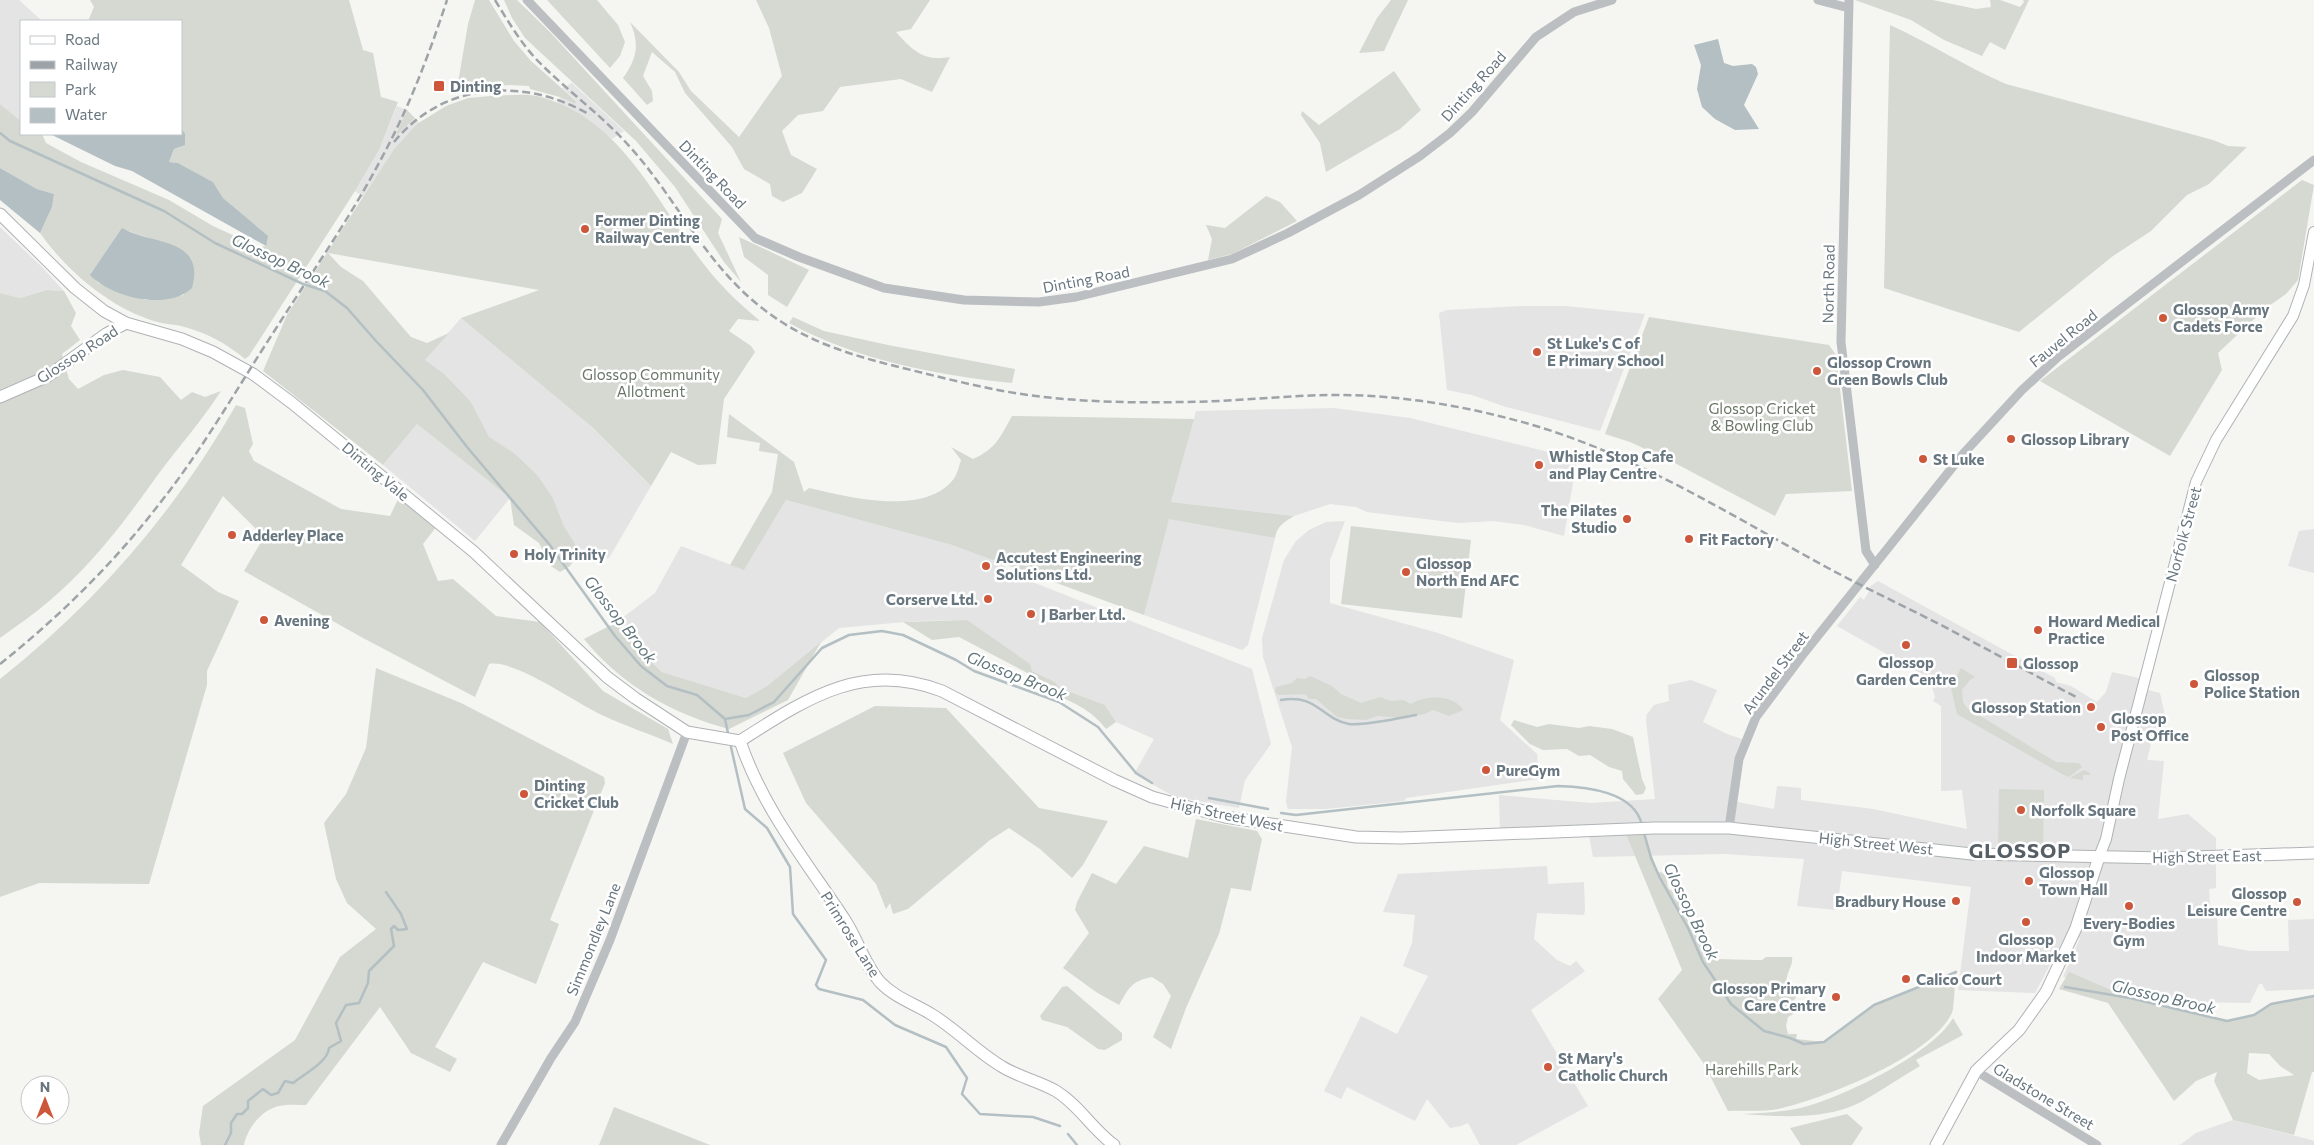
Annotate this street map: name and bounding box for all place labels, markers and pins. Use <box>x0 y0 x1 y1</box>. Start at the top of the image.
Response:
place label: Dinting <box>450 77 501 95</box>
marker: Dinting <box>432 79 446 93</box>
place label: Former Dinting Railway Centre <box>595 211 700 246</box>
marker: Former Dinting Railway Centre <box>579 223 591 235</box>
place label: Glossop Army Cadets Force <box>2173 300 2270 335</box>
marker: Glossop Army Cadets Force <box>2157 312 2169 324</box>
place label: St Luke's C of E Primary School <box>1547 334 1664 369</box>
marker: St Luke's C of E Primary School <box>1531 346 1543 358</box>
place label: Glossop Crown Green Bowls Club <box>1827 353 1948 388</box>
marker: Glossop Crown Green Bowls Club <box>1811 365 1823 377</box>
place label: Glossop Library <box>2021 430 2130 448</box>
marker: Glossop Library <box>2005 433 2017 445</box>
place label: Whistle Stop Cafe and Play Centre <box>1549 447 1674 482</box>
place label: St Luke <box>1933 450 1985 468</box>
marker: St Luke <box>1917 453 1929 465</box>
marker: Whistle Stop Cafe and Play Centre <box>1533 459 1545 471</box>
place label: The Pilates Studio <box>1541 501 1617 536</box>
marker: The Pilates Studio <box>1621 513 1633 525</box>
place label: Adderley Place <box>242 526 344 544</box>
marker: Adderley Place <box>226 529 238 541</box>
place label: Fit Factory <box>1699 530 1775 548</box>
marker: Fit Factory <box>1683 533 1695 545</box>
place label: Holy Trinity <box>524 545 607 563</box>
marker: Holy Trinity <box>508 548 520 560</box>
place label: Accutest Engineering Solutions Ltd. <box>996 548 1142 583</box>
place label: Glossop North End AFC <box>1416 554 1519 589</box>
marker: Accutest Engineering Solutions Ltd. <box>980 560 992 572</box>
marker: Glossop North End AFC <box>1400 566 1412 578</box>
place label: Corserve Ltd. <box>886 590 978 608</box>
marker: Corserve Ltd. <box>982 593 994 605</box>
place label: J Barber Ltd. <box>1041 605 1126 623</box>
marker: J Barber Ltd. <box>1025 608 1037 620</box>
place label: Avening <box>274 611 330 629</box>
place label: Howard Medical Practice <box>2048 612 2160 647</box>
marker: Avening <box>258 614 270 626</box>
marker: Howard Medical Practice <box>2032 624 2044 636</box>
marker: Glossop Garden Centre <box>1900 639 1912 651</box>
place label: Glossop Garden Centre <box>1856 653 1956 688</box>
place label: Glossop <box>2023 654 2079 672</box>
marker: Glossop <box>2005 656 2019 670</box>
place label: Glossop Police Station <box>2204 666 2300 701</box>
marker: Glossop Police Station <box>2188 678 2200 690</box>
place label: Glossop Station <box>1971 698 2081 716</box>
marker: Glossop Station <box>2085 701 2097 713</box>
place label: Glossop Post Office <box>2111 709 2189 744</box>
marker: Glossop Post Office <box>2095 721 2107 733</box>
place label: PureGym <box>1496 761 1560 779</box>
marker: PureGym <box>1480 764 1492 776</box>
place label: Dinting Cricket Club <box>534 776 619 811</box>
marker: Dinting Cricket Club <box>518 788 530 800</box>
place label: Norfolk Square <box>2031 801 2136 819</box>
marker: Norfolk Square <box>2015 804 2027 816</box>
place label: Glossop Town Hall <box>2039 863 2108 898</box>
marker: Glossop Town Hall <box>2023 875 2035 887</box>
place label: Glossop Leisure Centre <box>2187 884 2287 919</box>
place label: Bradbury House <box>1835 892 1946 910</box>
marker: Bradbury House <box>1950 895 1962 907</box>
marker: Glossop Leisure Centre <box>2291 896 2303 908</box>
marker: Every-Bodies Gym <box>2123 900 2135 912</box>
place label: Every-Bodies Gym <box>2083 914 2175 949</box>
marker: Glossop Indoor Market <box>2020 916 2032 928</box>
place label: Glossop Indoor Market <box>1976 930 2076 965</box>
place label: Calico Court <box>1916 970 2002 988</box>
marker: Calico Court <box>1900 973 1912 985</box>
place label: Glossop Primary Care Centre <box>1712 979 1827 1014</box>
marker: Glossop Primary Care Centre <box>1830 991 1842 1003</box>
place label: St Mary's Catholic Church <box>1558 1049 1668 1084</box>
marker: St Mary's Catholic Church <box>1542 1061 1554 1073</box>

